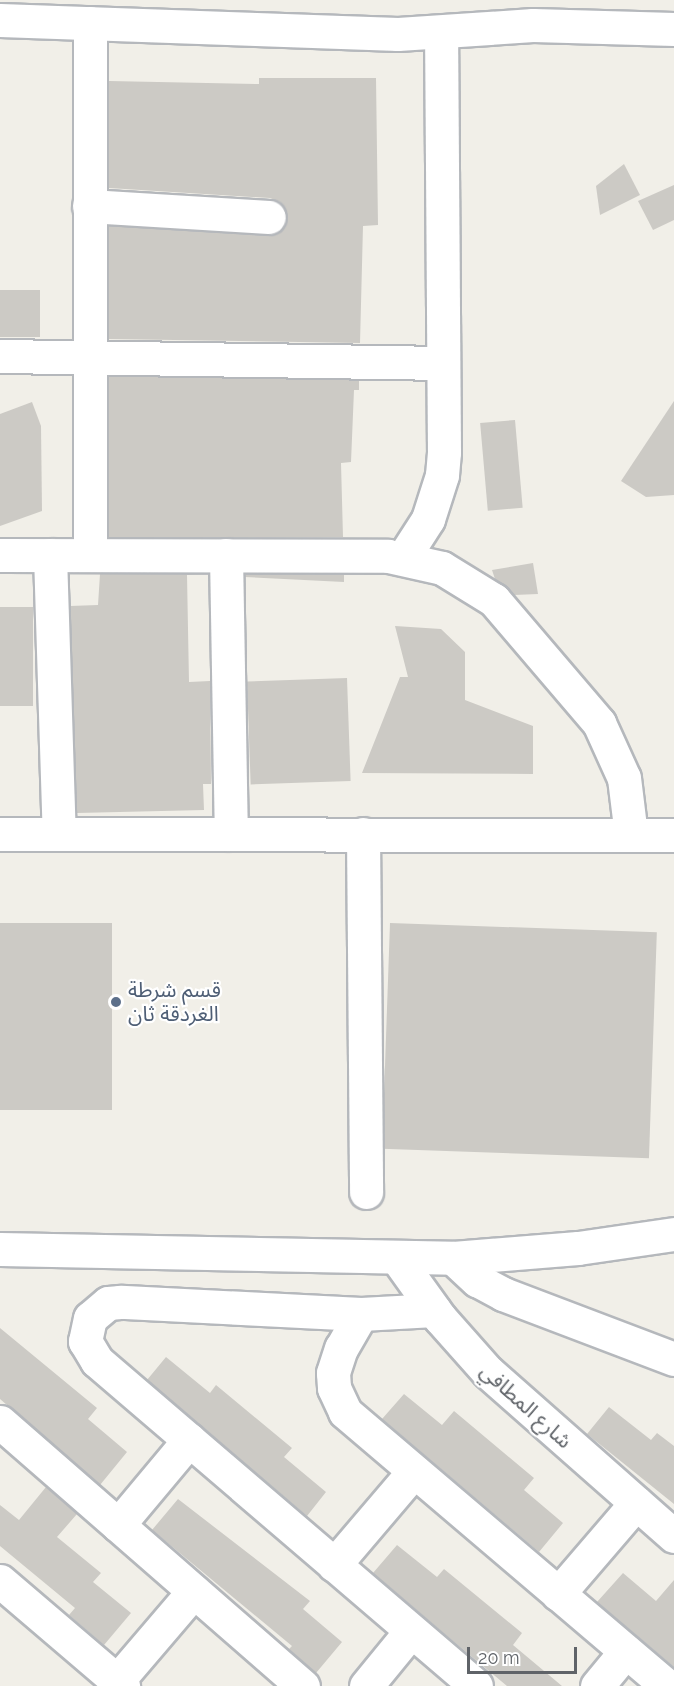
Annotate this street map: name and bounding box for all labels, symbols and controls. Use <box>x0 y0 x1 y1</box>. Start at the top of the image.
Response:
place label: قسم شرطة الغردقة ثان <box>128 977 221 1027</box>
marker: قسم شرطة الغردقة ثان <box>109 995 123 1009</box>
street label: شارع المطافي <box>475 1358 577 1454</box>
scale bar <box>470 1635 580 1673</box>
text: 20 m <box>478 1647 520 1668</box>

